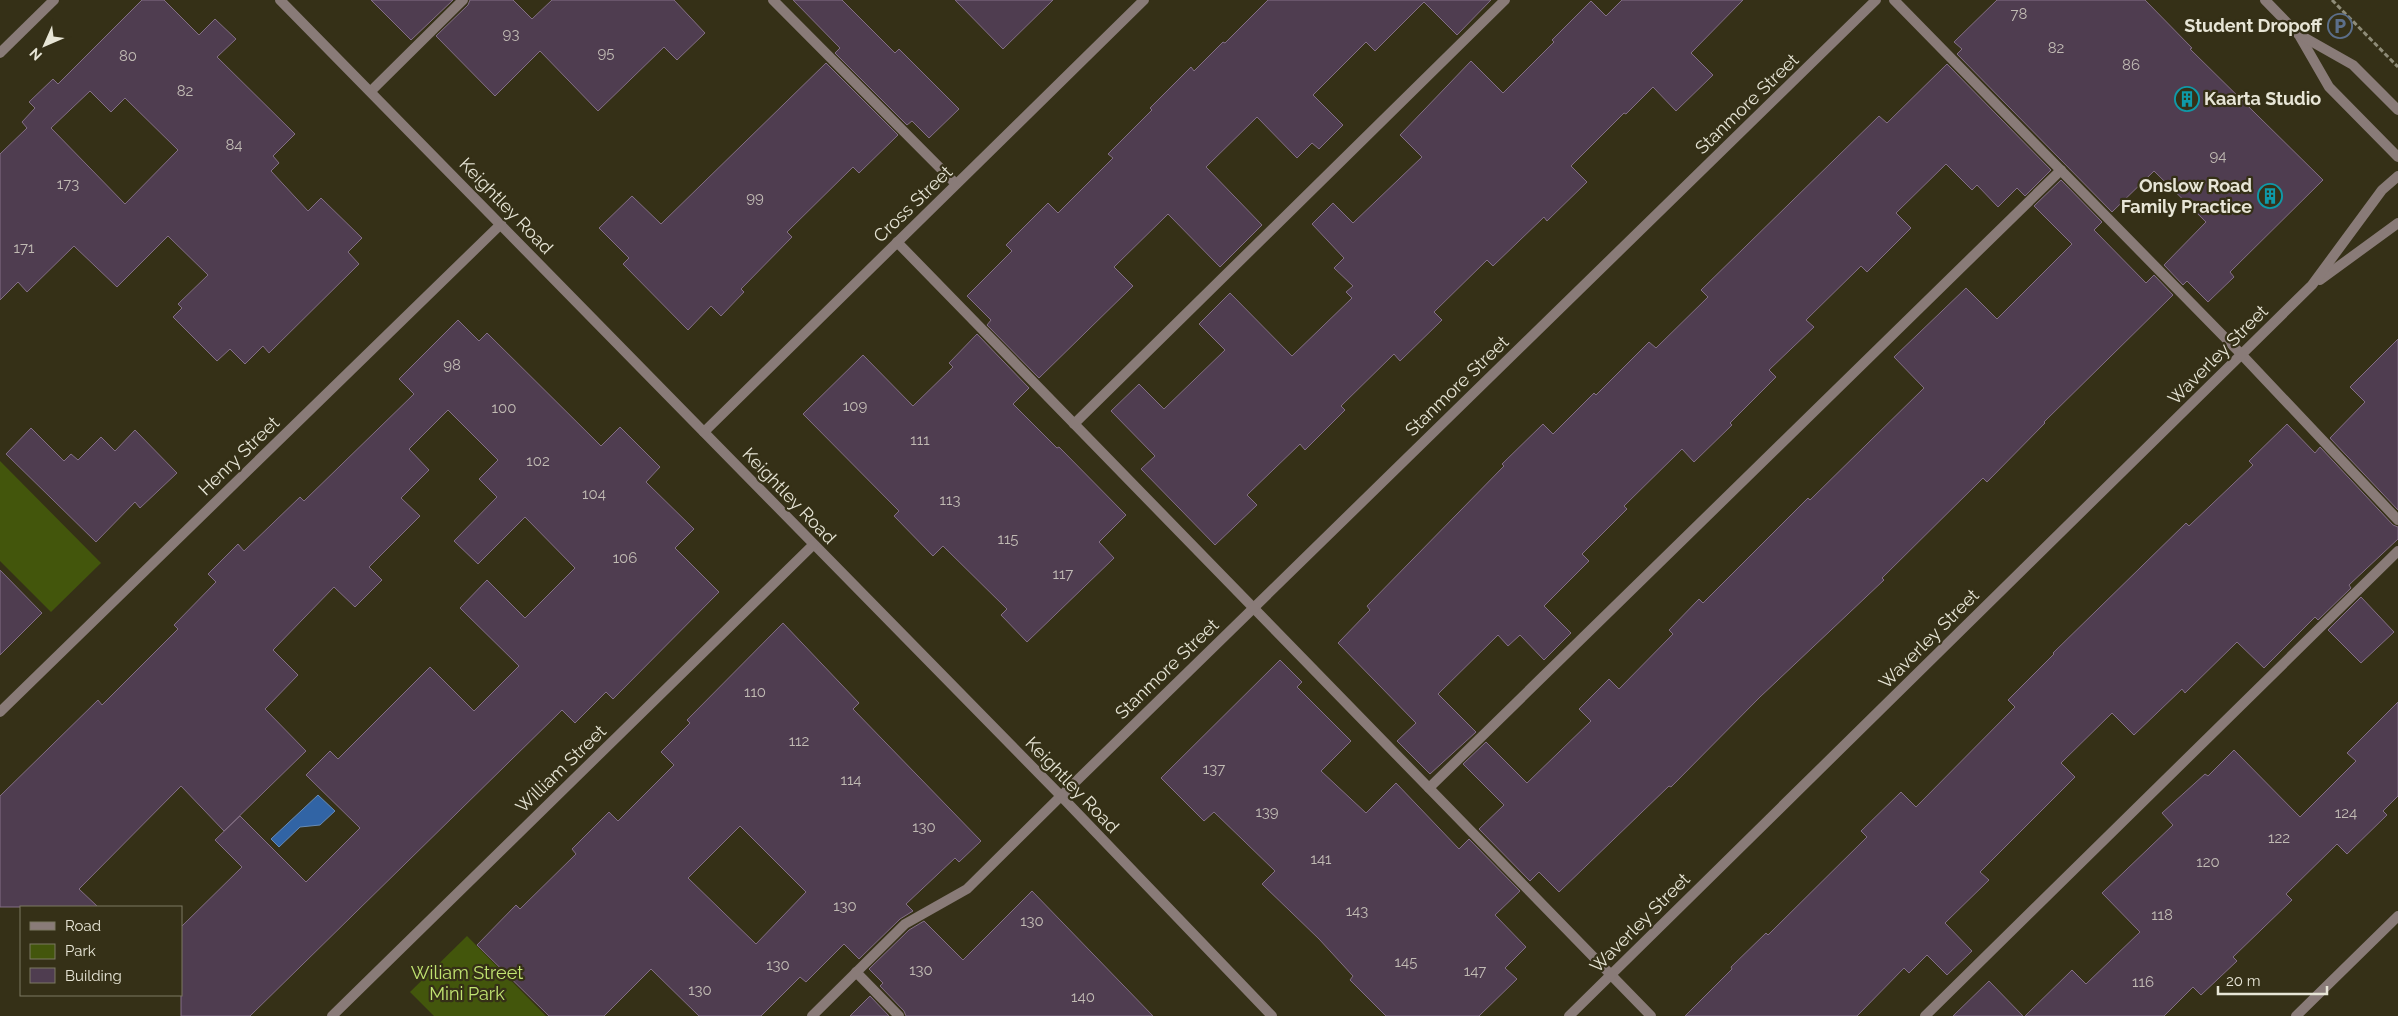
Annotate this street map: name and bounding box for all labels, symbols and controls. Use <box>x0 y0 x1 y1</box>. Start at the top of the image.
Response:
house number: 78 <box>2011 5 2028 23</box>
parking icon: Student Dropoff <box>2327 13 2353 39</box>
place label: Student Dropoff <box>2184 15 2322 36</box>
north arrow <box>20 20 70 70</box>
house number: 93 <box>503 25 519 43</box>
house number: 82 <box>2048 39 2065 57</box>
house number: 95 <box>598 44 614 62</box>
text: N <box>26 45 45 64</box>
house number: 80 <box>119 47 137 65</box>
street label: Stanmore Street <box>1691 49 1803 158</box>
house number: 86 <box>2122 56 2140 74</box>
house number: 82 <box>177 82 194 100</box>
building icon: Kaarta Studio <box>2174 86 2200 112</box>
place label: Kaarta Studio <box>2204 88 2321 109</box>
house number: 84 <box>225 136 243 154</box>
house number: 94 <box>2210 147 2226 165</box>
street label: Keightley Road <box>455 153 557 258</box>
street label: Cross Street <box>869 161 956 246</box>
house number: 173 <box>57 175 79 193</box>
place label: Onslow Road Family Practice <box>2121 175 2252 217</box>
building icon: Onslow Road Family Practice <box>2257 183 2283 209</box>
house number: 99 <box>746 189 764 207</box>
house number: 171 <box>14 239 35 257</box>
street label: Waverley Street <box>2163 300 2272 409</box>
street label: Stanmore Street <box>1401 331 1513 440</box>
house number: 98 <box>443 356 461 374</box>
house number: 109 <box>843 397 867 415</box>
house number: 100 <box>492 399 516 417</box>
street label: Henry Street <box>194 412 283 499</box>
house number: 111 <box>910 431 930 449</box>
street label: Keightley Road <box>738 443 840 548</box>
house number: 102 <box>526 452 550 470</box>
house number: 104 <box>582 485 606 503</box>
house number: 113 <box>940 491 960 509</box>
house number: 115 <box>997 530 1019 548</box>
house number: 106 <box>613 549 637 567</box>
house number: 117 <box>1053 565 1073 583</box>
street label: Waverley Street <box>1874 584 1983 693</box>
street label: Stanmore Street <box>1111 614 1223 723</box>
house number: 110 <box>744 683 766 701</box>
street label: William Street <box>511 720 610 817</box>
house number: 112 <box>789 732 810 750</box>
street label: Keightley Road <box>1021 732 1123 837</box>
house number: 137 <box>1203 760 1225 778</box>
house number: 114 <box>840 771 862 789</box>
house number: 139 <box>1255 803 1279 821</box>
house number: 124 <box>2335 804 2357 822</box>
house number: 130 <box>912 818 936 836</box>
house number: 122 <box>2268 829 2290 847</box>
house number: 141 <box>1310 850 1332 868</box>
house number: 120 <box>2196 853 2220 871</box>
street label: Waverley Street <box>1585 868 1694 977</box>
house number: 130 <box>833 897 857 915</box>
house number: 143 <box>1346 902 1368 920</box>
legend <box>20 906 182 996</box>
house number: 118 <box>2151 906 2173 924</box>
house number: 130 <box>1020 912 1044 930</box>
text: Road <box>65 917 101 935</box>
text: Park <box>65 942 96 960</box>
house number: 145 <box>1395 953 1417 971</box>
house number: 130 <box>766 956 790 974</box>
house number: 130 <box>909 961 933 979</box>
park label: Wiliam Street Mini Park <box>411 962 523 1004</box>
house number: 147 <box>1464 962 1486 980</box>
scale bar <box>2218 964 2327 996</box>
text: Building <box>65 967 122 985</box>
text: 20 m <box>2226 972 2261 990</box>
house number: 116 <box>2132 973 2154 991</box>
house number: 130 <box>688 981 712 999</box>
house number: 140 <box>1071 988 1095 1006</box>

